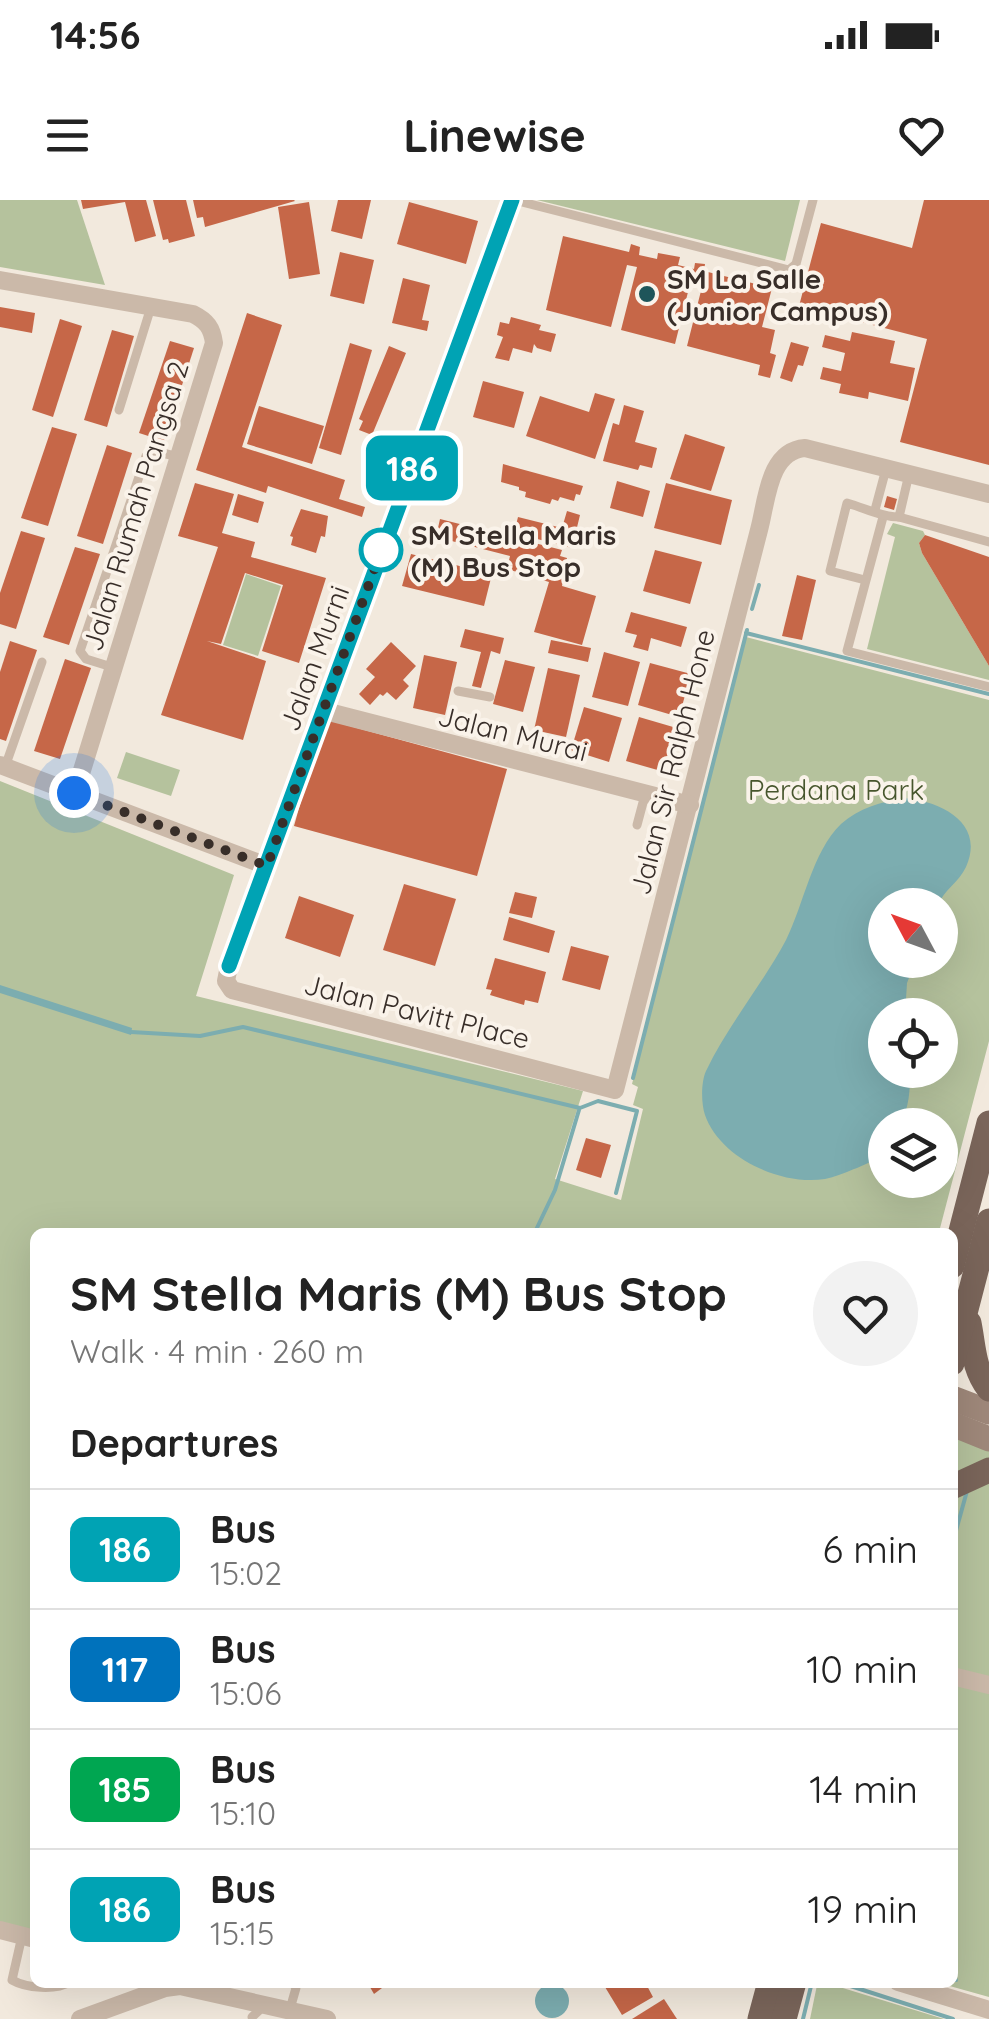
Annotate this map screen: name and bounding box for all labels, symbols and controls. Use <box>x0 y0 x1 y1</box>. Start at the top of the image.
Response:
text: 14:56 <box>50 11 140 59</box>
text: Linewise <box>403 107 586 163</box>
icon: menu <box>40 108 95 163</box>
icon: heart <box>894 108 949 163</box>
place label: SM La Salle (Junior Campus) <box>667 261 888 328</box>
marker: SM La Salle (Junior Campus) <box>636 283 658 305</box>
street label: Jalan Rumah Pangsa 2 <box>74 357 196 655</box>
line badge: 186 <box>354 436 470 500</box>
text: 186 <box>386 446 438 490</box>
place label: SM Stella Maris (M) Bus Stop <box>411 517 616 584</box>
marker: SM Stella Maris (M) Bus Stop <box>360 529 402 571</box>
street label: Jalan Murni <box>272 580 356 736</box>
street label: Jalan Sir Ralph Hone <box>622 626 722 898</box>
street label: Jalan Murai <box>435 698 591 768</box>
your location <box>49 768 99 818</box>
park label: Perdana Park <box>748 772 924 807</box>
north arrow <box>868 888 958 978</box>
map controls <box>868 888 958 1198</box>
street label: Jalan Pavitt Place <box>301 966 533 1056</box>
button: locate <box>868 998 958 1088</box>
button: layers <box>868 1108 958 1198</box>
button: heart <box>813 1261 918 1366</box>
text: SM Stella Maris (M) Bus Stop <box>70 1263 727 1323</box>
text: Walk · 4 min · 260 m <box>70 1331 364 1371</box>
text: Departures <box>70 1419 278 1467</box>
text: Bus <box>210 1505 276 1553</box>
text: 6 min <box>822 1525 918 1573</box>
text: 186 <box>99 1527 151 1571</box>
text: 15:02 <box>210 1553 282 1593</box>
text: Bus <box>210 1625 276 1673</box>
text: 10 min <box>806 1645 918 1693</box>
text: 117 <box>102 1647 148 1691</box>
text: 15:06 <box>210 1673 282 1713</box>
text: Bus <box>210 1745 276 1793</box>
text: 14 min <box>809 1765 918 1813</box>
text: 185 <box>99 1767 151 1811</box>
text: 15:10 <box>210 1793 276 1833</box>
text: Bus <box>210 1865 276 1913</box>
text: 19 min <box>808 1885 918 1933</box>
text: 186 <box>99 1887 151 1931</box>
text: 15:15 <box>210 1913 275 1953</box>

